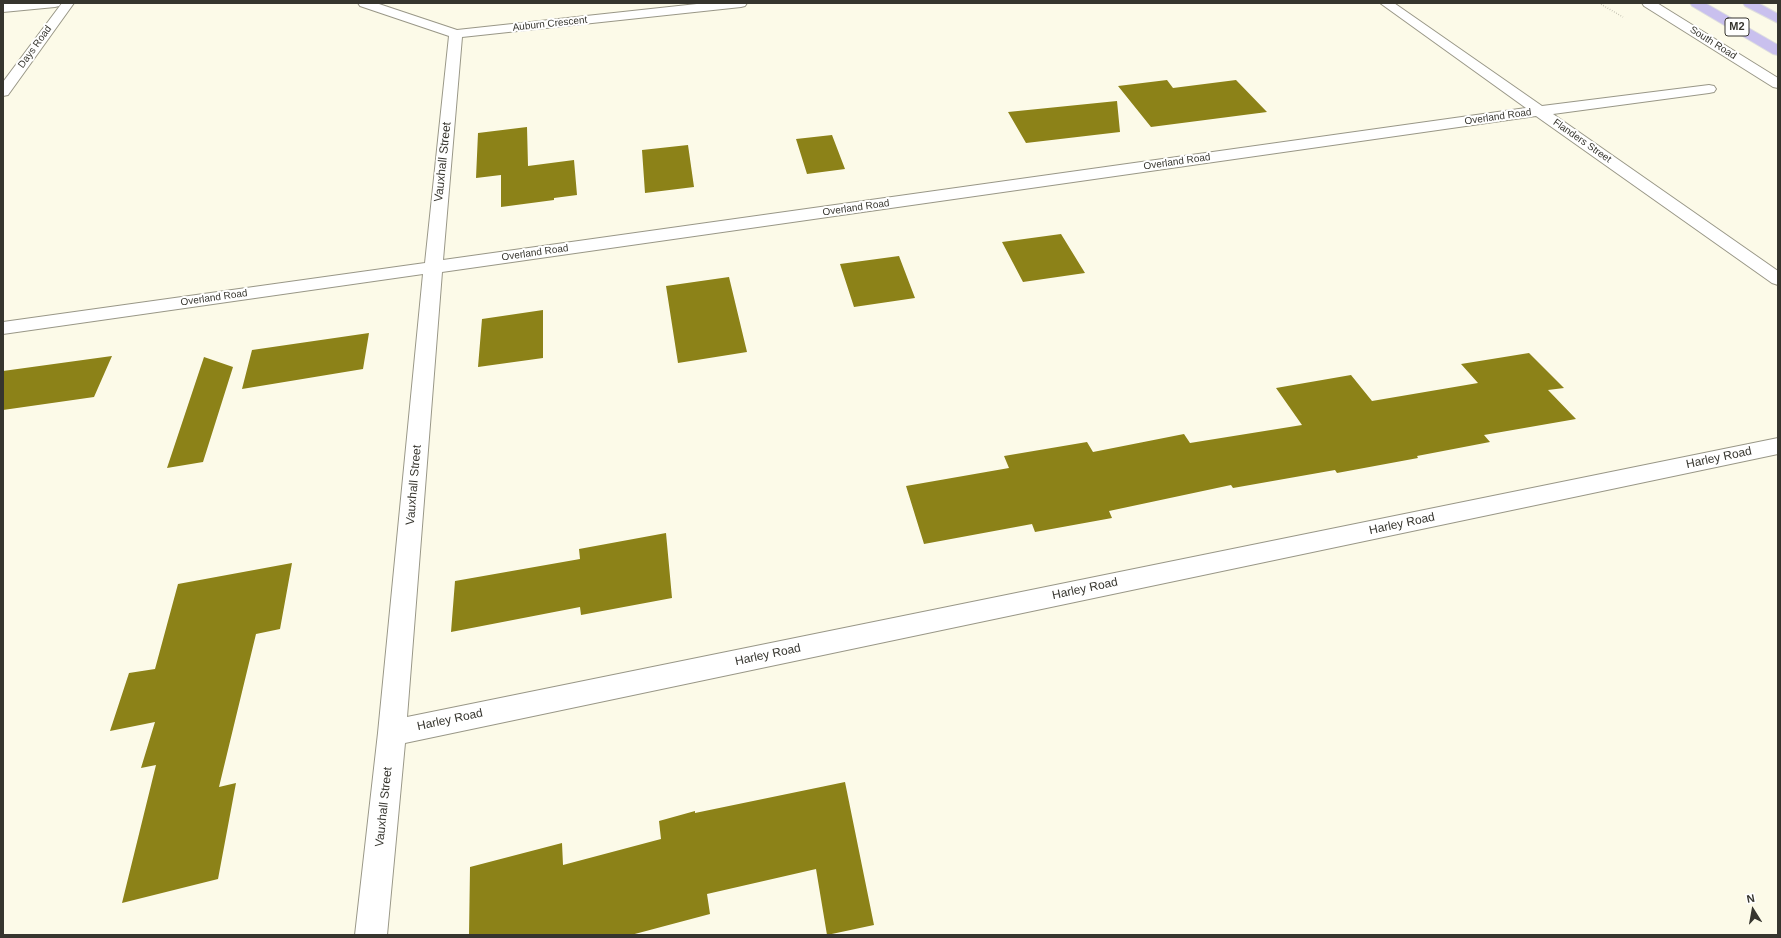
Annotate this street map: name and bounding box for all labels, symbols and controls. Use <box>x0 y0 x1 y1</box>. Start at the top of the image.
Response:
street label: Auburn Crescent <box>512 14 588 34</box>
road number: M2 <box>1725 18 1749 36</box>
street label: Days Road <box>16 23 54 71</box>
street label: South Road <box>1687 24 1739 62</box>
street label: Overland Road <box>1464 106 1532 128</box>
street label: Flanders Street <box>1551 116 1613 166</box>
street label: Vauxhall Street <box>432 121 454 203</box>
street label: Overland Road <box>1143 151 1211 173</box>
street label: Overland Road <box>822 197 890 219</box>
street label: Overland Road <box>501 242 569 264</box>
street label: Overland Road <box>180 287 248 309</box>
street label: Vauxhall Street <box>403 444 425 526</box>
street label: Harley Road <box>1685 444 1753 472</box>
street label: Harley Road <box>1368 510 1436 538</box>
street label: Harley Road <box>1051 575 1119 603</box>
street label: Harley Road <box>734 641 802 669</box>
street label: Harley Road <box>416 706 484 734</box>
street label: Vauxhall Street <box>373 766 395 848</box>
north arrow <box>1733 890 1773 930</box>
text: N <box>1746 892 1756 905</box>

